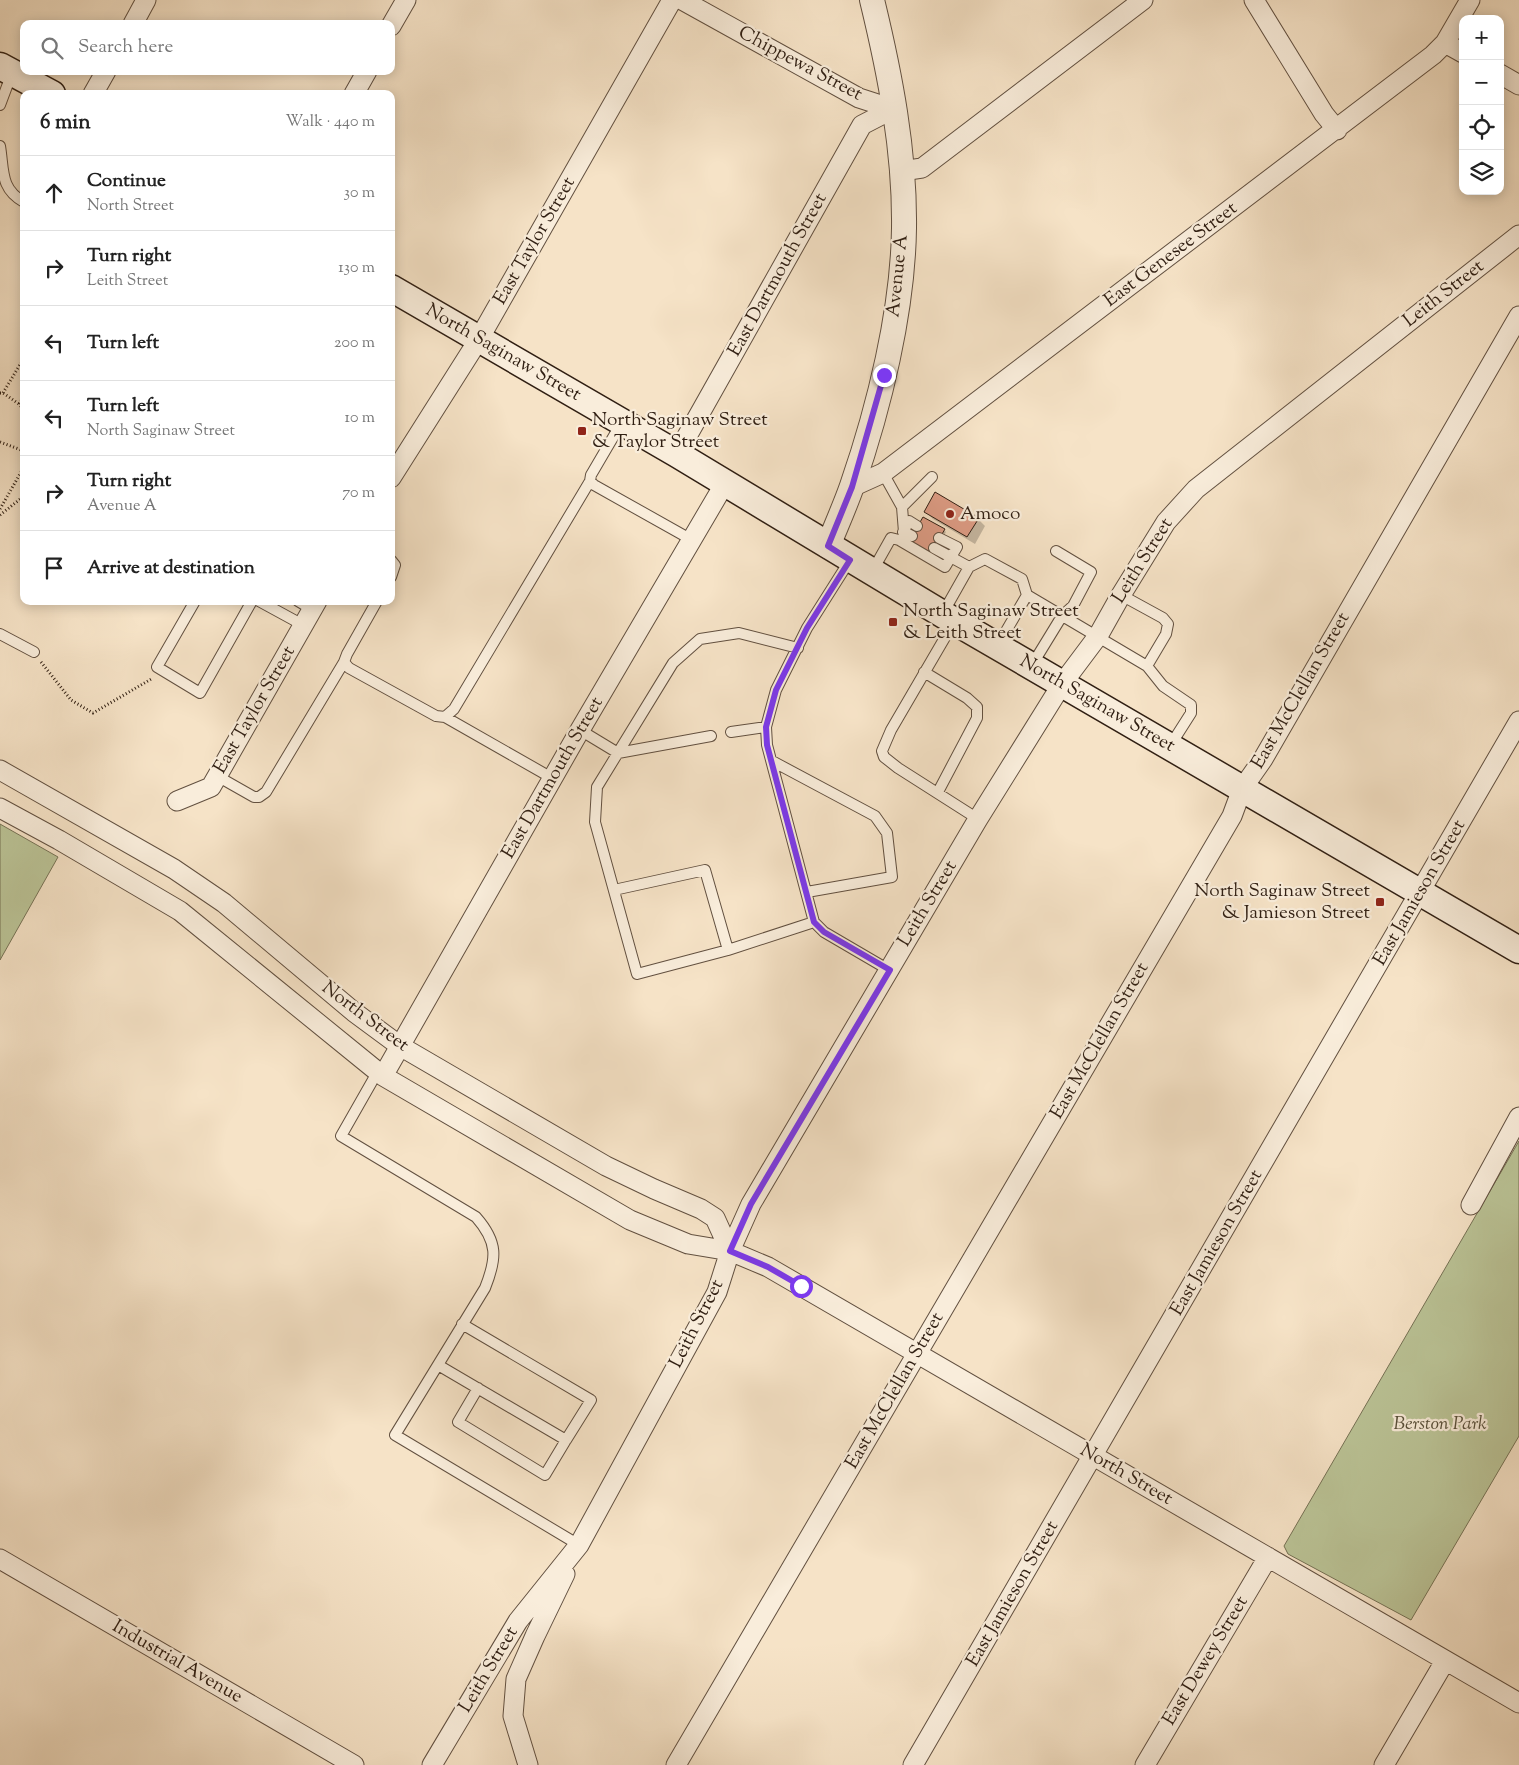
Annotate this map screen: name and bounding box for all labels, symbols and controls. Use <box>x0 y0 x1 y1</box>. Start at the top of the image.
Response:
map controls <box>1459 15 1504 195</box>
button: + <box>1459 15 1504 60</box>
search box <box>20 20 395 75</box>
street label: Chippewa Street <box>733 20 867 108</box>
icon: search <box>38 34 66 62</box>
text: Search here <box>78 34 173 61</box>
button: − <box>1459 60 1504 105</box>
button: locate <box>1459 105 1504 150</box>
text: 6 min <box>40 108 91 138</box>
text: Walk · 440 m <box>286 111 375 134</box>
button: layers <box>1459 150 1504 195</box>
text: Continue <box>87 168 166 195</box>
street label: East Taylor Street <box>487 172 583 310</box>
icon: ahead <box>40 179 68 207</box>
text: 30 m <box>344 182 375 205</box>
street label: East Dartmouth Street <box>722 188 834 362</box>
text: North Street <box>87 195 174 218</box>
street label: East Genesee Street <box>1099 196 1244 314</box>
street label: Avenue A <box>880 233 916 319</box>
text: Turn right <box>87 243 171 270</box>
street label: Leith Street <box>1398 253 1491 334</box>
icon: right <box>40 254 68 282</box>
text: 130 m <box>338 257 375 280</box>
text: Leith Street <box>87 270 168 293</box>
street label: North Saginaw Street <box>420 297 586 409</box>
icon: left <box>40 329 68 357</box>
text: Turn left <box>87 330 159 357</box>
text: 200 m <box>334 332 375 355</box>
route end <box>873 364 896 387</box>
text: Turn left <box>87 393 159 420</box>
icon: left <box>40 404 68 432</box>
text: 10 m <box>345 407 375 430</box>
place label: North Saginaw Street & Taylor Street <box>592 407 768 456</box>
text: North Saginaw Street <box>87 420 235 443</box>
marker: North Saginaw Street & Taylor Street <box>576 425 588 437</box>
text: Turn right <box>87 468 171 495</box>
icon: right <box>40 479 68 507</box>
text: 70 m <box>342 482 375 505</box>
text: Avenue A <box>87 495 157 518</box>
place label: Amoco <box>960 501 1020 528</box>
marker: Amoco <box>944 508 956 520</box>
street label: Leith Street <box>1106 513 1180 609</box>
icon: arrive <box>40 554 68 582</box>
text: Arrive at destination <box>87 555 255 582</box>
place label: North Saginaw Street & Leith Street <box>903 598 1079 647</box>
street label: East McClellan Street <box>1245 607 1357 774</box>
marker: North Saginaw Street & Leith Street <box>887 616 899 628</box>
street label: East Taylor Street <box>207 641 303 779</box>
street label: North Saginaw Street <box>1014 648 1180 760</box>
street label: East Dartmouth Street <box>496 692 611 864</box>
street label: East Jamieson Street <box>1367 815 1473 971</box>
street label: Leith Street <box>892 855 965 952</box>
place label: North Saginaw Street & Jamieson Street <box>1194 878 1370 927</box>
marker: North Saginaw Street & Jamieson Street <box>1374 896 1386 908</box>
street label: East McClellan Street <box>1044 957 1156 1124</box>
street label: North Street <box>316 975 415 1059</box>
street label: East Jamieson Street <box>1164 1165 1270 1321</box>
street label: Leith Street <box>663 1274 731 1373</box>
route start <box>790 1275 813 1298</box>
street label: East McClellan Street <box>839 1307 951 1474</box>
park label: Berston Park <box>1393 1411 1487 1438</box>
street label: North Street <box>1075 1438 1178 1513</box>
street label: East Jamieson Street <box>960 1516 1066 1672</box>
street label: East Dewey Street <box>1157 1591 1256 1731</box>
street label: Industrial Avenue <box>107 1614 247 1710</box>
street label: Leith Street <box>453 1621 526 1718</box>

